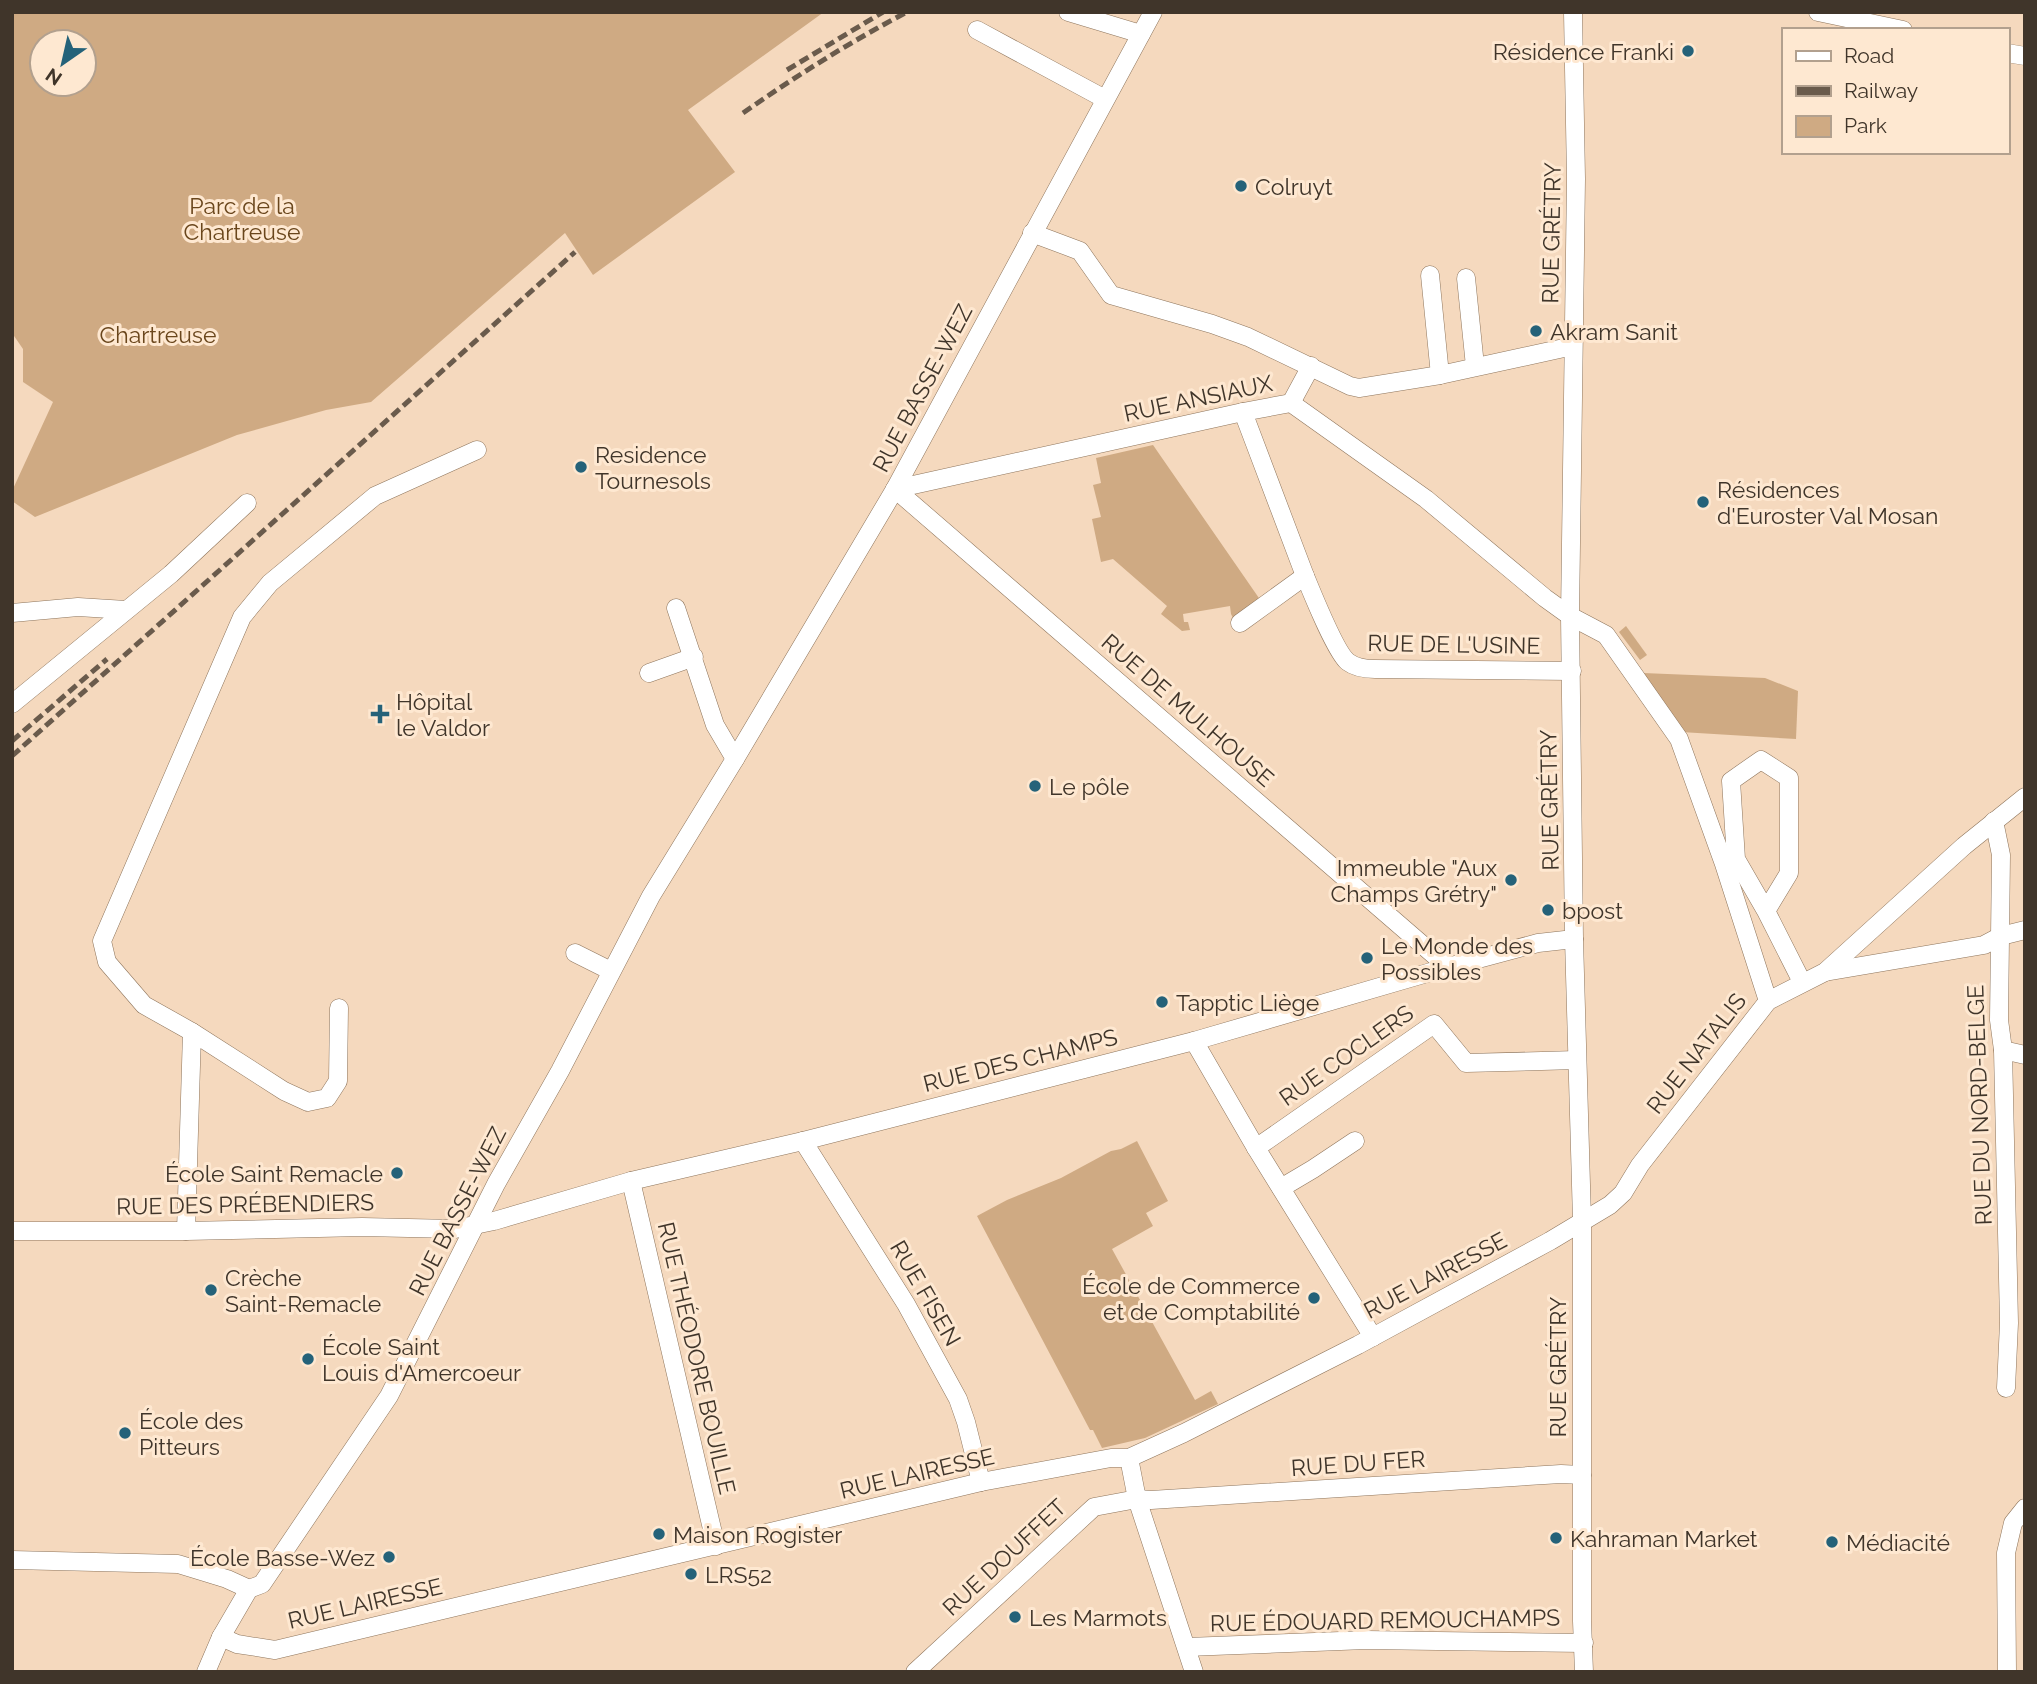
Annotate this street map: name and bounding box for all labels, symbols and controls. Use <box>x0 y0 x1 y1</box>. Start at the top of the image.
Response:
north arrow <box>28 28 98 98</box>
legend <box>1782 28 2009 154</box>
place label: Résidence Franki <box>1493 38 1674 65</box>
marker: Résidence Franki <box>1680 43 1696 59</box>
text: Road <box>1844 43 1894 68</box>
text: N <box>41 64 66 90</box>
text: Railway <box>1844 78 1918 103</box>
text: Park <box>1844 113 1887 138</box>
street label: RUE GRÉTRY <box>1536 162 1566 304</box>
place label: Colruyt <box>1255 173 1333 200</box>
marker: Colruyt <box>1233 178 1249 194</box>
park label: Parc de la Chartreuse <box>184 192 300 245</box>
street label: RUE BASSE-WEZ <box>866 300 978 476</box>
place label: Akram Sanit <box>1550 318 1678 345</box>
park label: Chartreuse <box>100 321 216 348</box>
marker: Akram Sanit <box>1528 323 1544 339</box>
street label: RUE ANSIAUX <box>1121 369 1275 427</box>
place label: Residence Tournesols <box>595 441 711 494</box>
marker: Residence Tournesols <box>573 459 589 475</box>
place label: Résidences d'Euroster Val Mosan <box>1717 476 1938 529</box>
marker: Résidences d'Euroster Val Mosan <box>1695 494 1711 510</box>
street label: RUE DE MULHOUSE <box>1096 628 1280 792</box>
street label: RUE DE L'USINE <box>1367 629 1541 659</box>
place label: Hôpital le Valdor <box>396 688 490 741</box>
marker: Hôpital le Valdor <box>370 704 390 724</box>
street label: RUE GRÉTRY <box>1534 729 1564 871</box>
place label: Le pôle <box>1049 773 1129 800</box>
marker: Le pôle <box>1027 778 1043 794</box>
place label: Immeuble "Aux Champs Grétry" <box>1330 854 1497 907</box>
marker: Immeuble "Aux Champs Grétry" <box>1503 872 1519 888</box>
place label: bpost <box>1562 897 1623 924</box>
marker: bpost <box>1540 902 1556 918</box>
place label: Le Monde des Possibles <box>1381 932 1533 985</box>
marker: Le Monde des Possibles <box>1359 950 1375 966</box>
street label: RUE DU NORD-BELGE <box>1961 984 1997 1226</box>
street label: RUE NATALIS <box>1641 987 1751 1118</box>
place label: Tapptic Liège <box>1176 989 1319 1016</box>
marker: Tapptic Liège <box>1154 994 1170 1010</box>
street label: RUE COCLERS <box>1274 999 1418 1111</box>
street label: RUE DES CHAMPS <box>920 1023 1120 1097</box>
street label: RUE BASSE-WEZ <box>403 1122 511 1300</box>
place label: École Saint Remacle <box>165 1160 383 1187</box>
marker: École Saint Remacle <box>389 1165 405 1181</box>
street label: RUE DES PRÉBENDIERS <box>116 1188 374 1220</box>
street label: RUE THÉODORE BOUILLE <box>653 1219 741 1497</box>
street label: RUE LAIRESSE <box>1359 1226 1511 1324</box>
street label: RUE FISEN <box>885 1235 967 1351</box>
place label: Crèche Saint-Remacle <box>225 1264 381 1317</box>
place label: École de Commerce et de Comptabilité <box>1082 1272 1300 1325</box>
marker: Crèche Saint-Remacle <box>203 1282 219 1298</box>
marker: École de Commerce et de Comptabilité <box>1306 1290 1322 1306</box>
street label: RUE GRÉTRY <box>1544 1296 1571 1438</box>
place label: École Saint Louis d'Amercoeur <box>322 1333 521 1386</box>
marker: École Saint Louis d'Amercoeur <box>300 1351 316 1367</box>
place label: École des Pitteurs <box>139 1407 243 1460</box>
marker: École des Pitteurs <box>117 1425 133 1441</box>
street label: RUE LAIRESSE <box>837 1442 997 1504</box>
street label: RUE DU FER <box>1290 1445 1426 1481</box>
street label: RUE DOUFFET <box>937 1493 1071 1621</box>
place label: Maison Rogister <box>673 1521 842 1548</box>
place label: Kahraman Market <box>1570 1525 1758 1552</box>
marker: Maison Rogister <box>651 1526 667 1542</box>
place label: Médiacité <box>1846 1529 1950 1556</box>
marker: Kahraman Market <box>1548 1530 1564 1546</box>
marker: Médiacité <box>1824 1534 1840 1550</box>
place label: École Basse-Wez <box>190 1544 375 1571</box>
marker: École Basse-Wez <box>381 1549 397 1565</box>
place label: LRS52 <box>705 1561 772 1588</box>
marker: LRS52 <box>683 1566 699 1582</box>
street label: RUE LAIRESSE <box>285 1572 445 1634</box>
street label: RUE ÉDOUARD REMOUCHAMPS <box>1210 1603 1560 1637</box>
place label: Les Marmots <box>1029 1604 1167 1631</box>
marker: Les Marmots <box>1007 1609 1023 1625</box>

